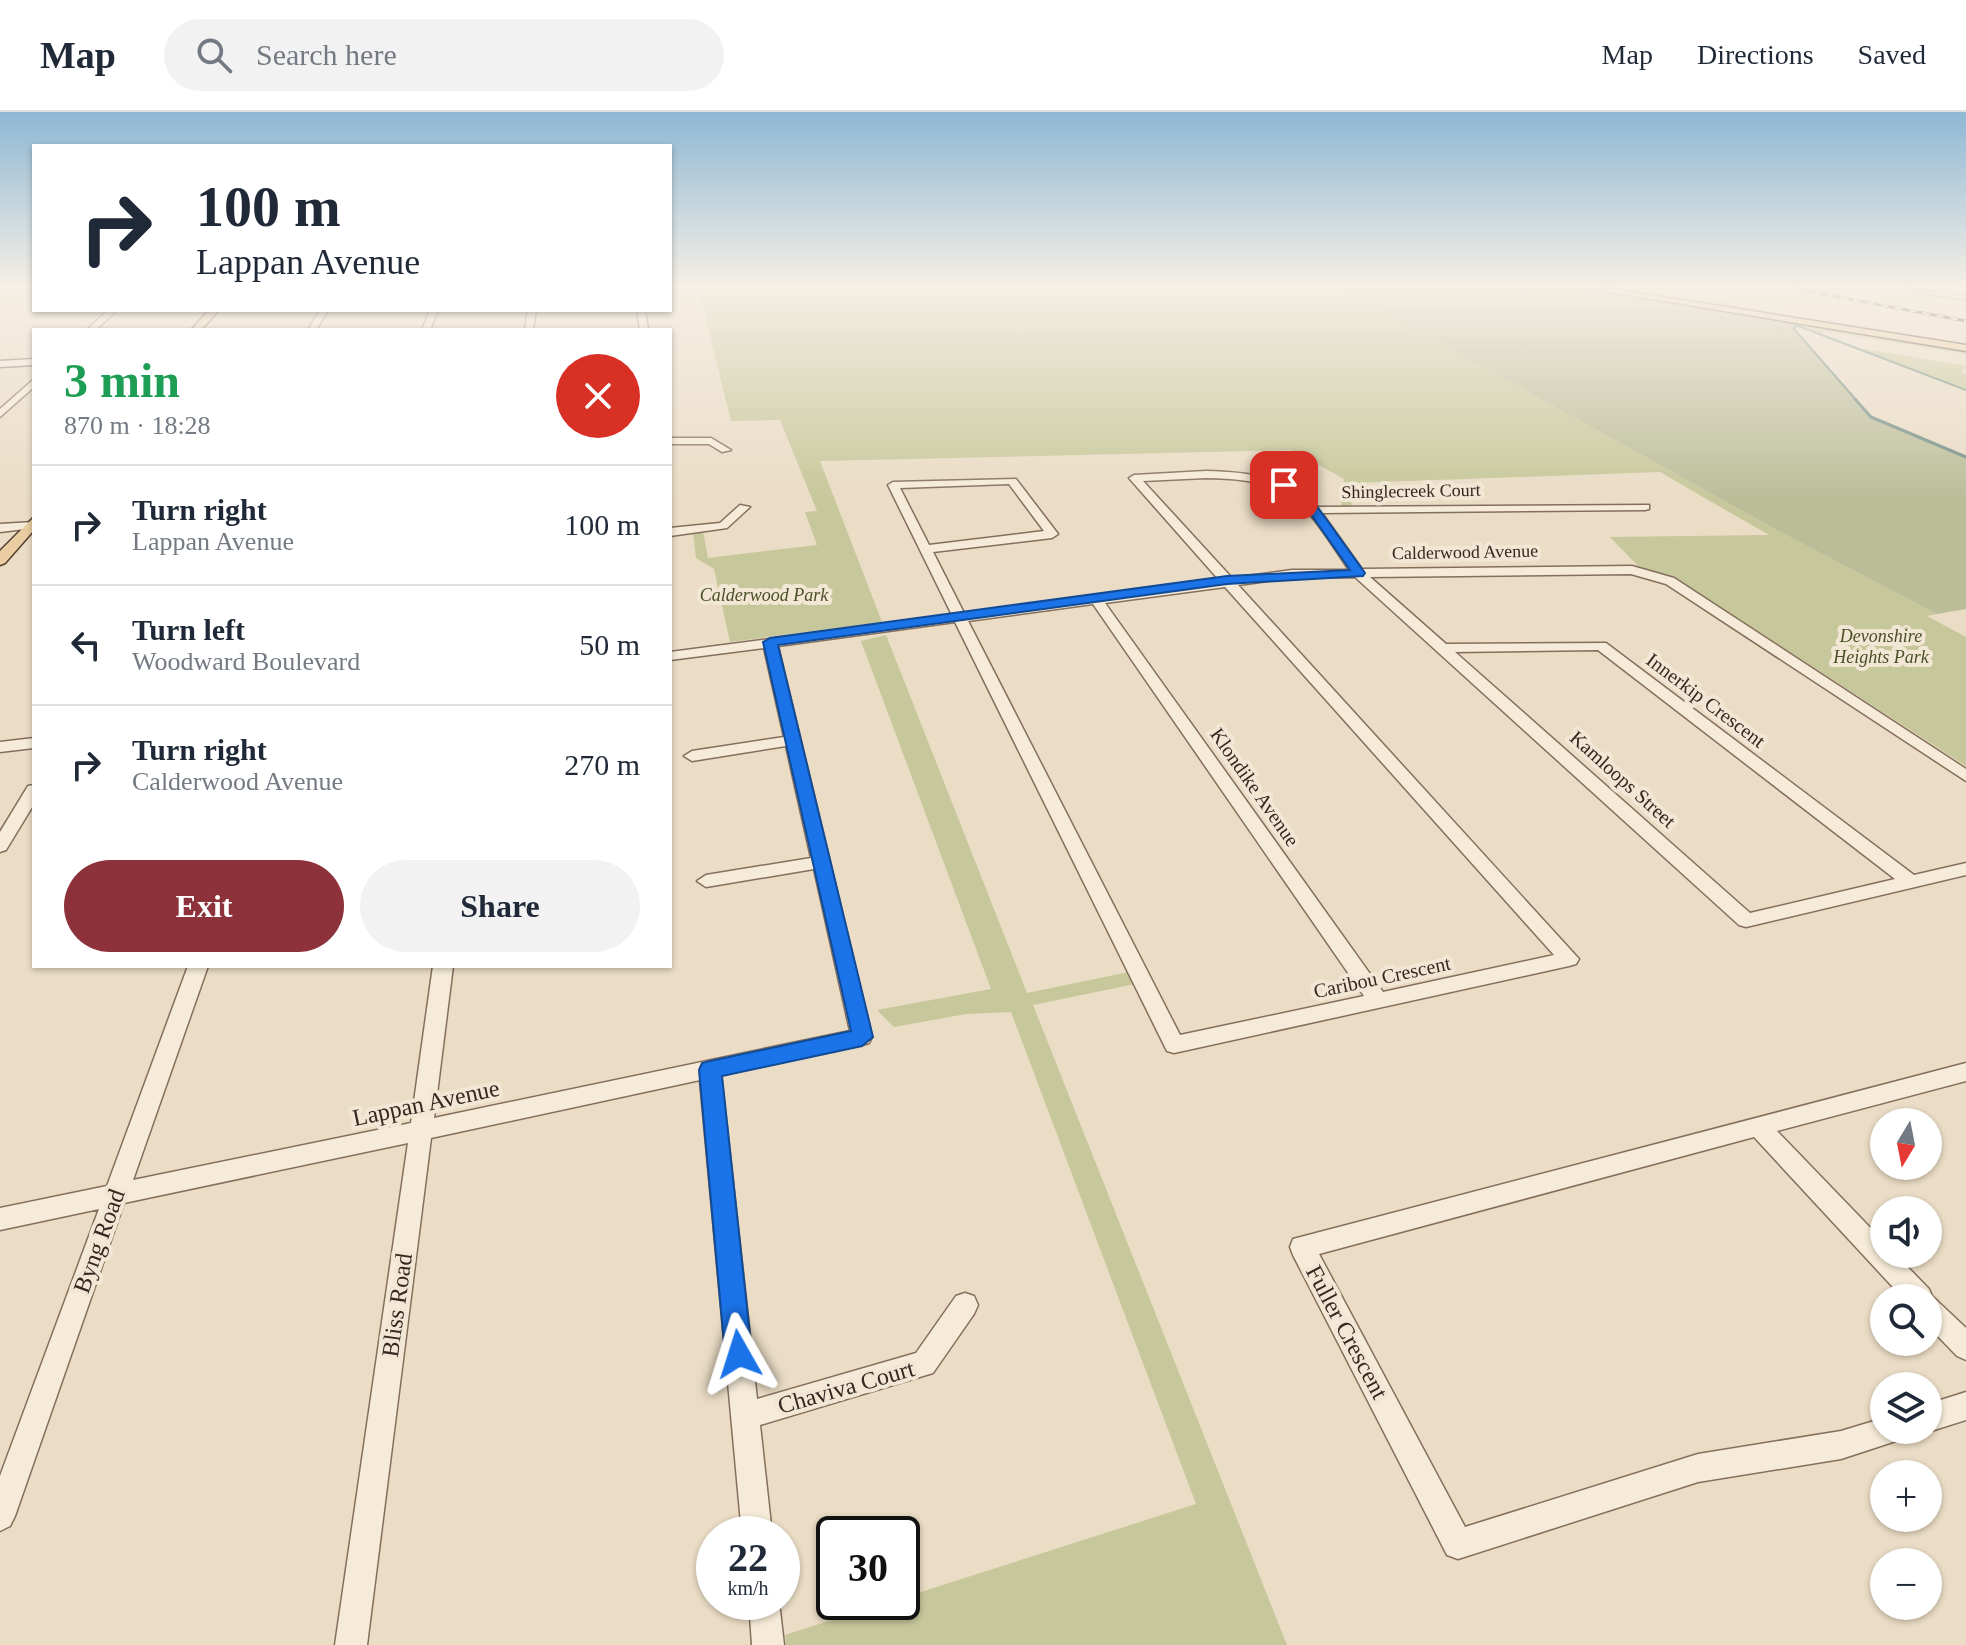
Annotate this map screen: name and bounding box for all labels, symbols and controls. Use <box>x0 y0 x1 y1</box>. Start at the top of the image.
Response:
search box <box>164 19 724 91</box>
icon: search <box>192 33 236 77</box>
text: Map <box>40 34 116 76</box>
text: Search here <box>256 38 397 71</box>
text: Map <box>1602 39 1653 70</box>
text: Directions <box>1697 39 1814 70</box>
text: Saved <box>1858 39 1926 70</box>
icon: right <box>64 176 168 280</box>
text: 100 m <box>196 176 341 238</box>
text: Lappan Avenue <box>196 242 420 282</box>
text: 3 min <box>64 354 180 407</box>
button: close <box>556 354 640 438</box>
text: 870 m · 18:28 <box>64 411 211 440</box>
pin <box>1250 451 1318 519</box>
icon: arrive <box>1262 463 1306 507</box>
street label: Shinglecreek Court <box>1341 480 1481 502</box>
text: Turn right <box>132 493 267 526</box>
icon: right <box>64 503 108 547</box>
text: 100 m <box>564 508 640 541</box>
text: Lappan Avenue <box>132 527 294 556</box>
street label: Calderwood Avenue <box>1392 541 1538 563</box>
park label: Calderwood Park <box>700 585 829 605</box>
text: Turn left <box>132 613 245 646</box>
icon: left <box>64 623 108 667</box>
park label: Devonshire Heights Park <box>1832 626 1930 667</box>
text: 50 m <box>579 628 640 661</box>
text: Woodward Boulevard <box>132 647 360 676</box>
street label: Innerkip Crescent <box>1642 648 1770 753</box>
street label: Klondike Avenue <box>1206 724 1304 850</box>
street label: Kamloops Street <box>1565 726 1680 833</box>
text: Turn right <box>132 733 267 766</box>
icon: right <box>64 743 108 787</box>
text: 270 m <box>564 748 640 781</box>
text: Calderwood Avenue <box>132 767 343 796</box>
button: Exit <box>64 860 344 952</box>
button: Share <box>360 860 640 952</box>
street label: Caribou Crescent <box>1312 952 1453 1002</box>
street label: Lappan Avenue <box>350 1075 502 1131</box>
north arrow <box>1870 1108 1942 1180</box>
map controls <box>1870 1108 1942 1620</box>
street label: Byng Road <box>68 1185 130 1297</box>
button: sound <box>1870 1196 1942 1268</box>
street label: Bliss Road <box>377 1251 417 1359</box>
street label: Fuller Crescent <box>1301 1261 1393 1403</box>
button: search <box>1870 1284 1942 1356</box>
position arrow <box>697 1312 781 1396</box>
street label: Chaviva Court <box>775 1355 917 1419</box>
button: layers <box>1870 1372 1942 1444</box>
button: + <box>1870 1460 1942 1532</box>
speed limit sign: 30 <box>816 1516 920 1620</box>
text: 22 <box>728 1535 768 1580</box>
button: − <box>1870 1548 1942 1620</box>
text: km/h <box>727 1577 769 1599</box>

